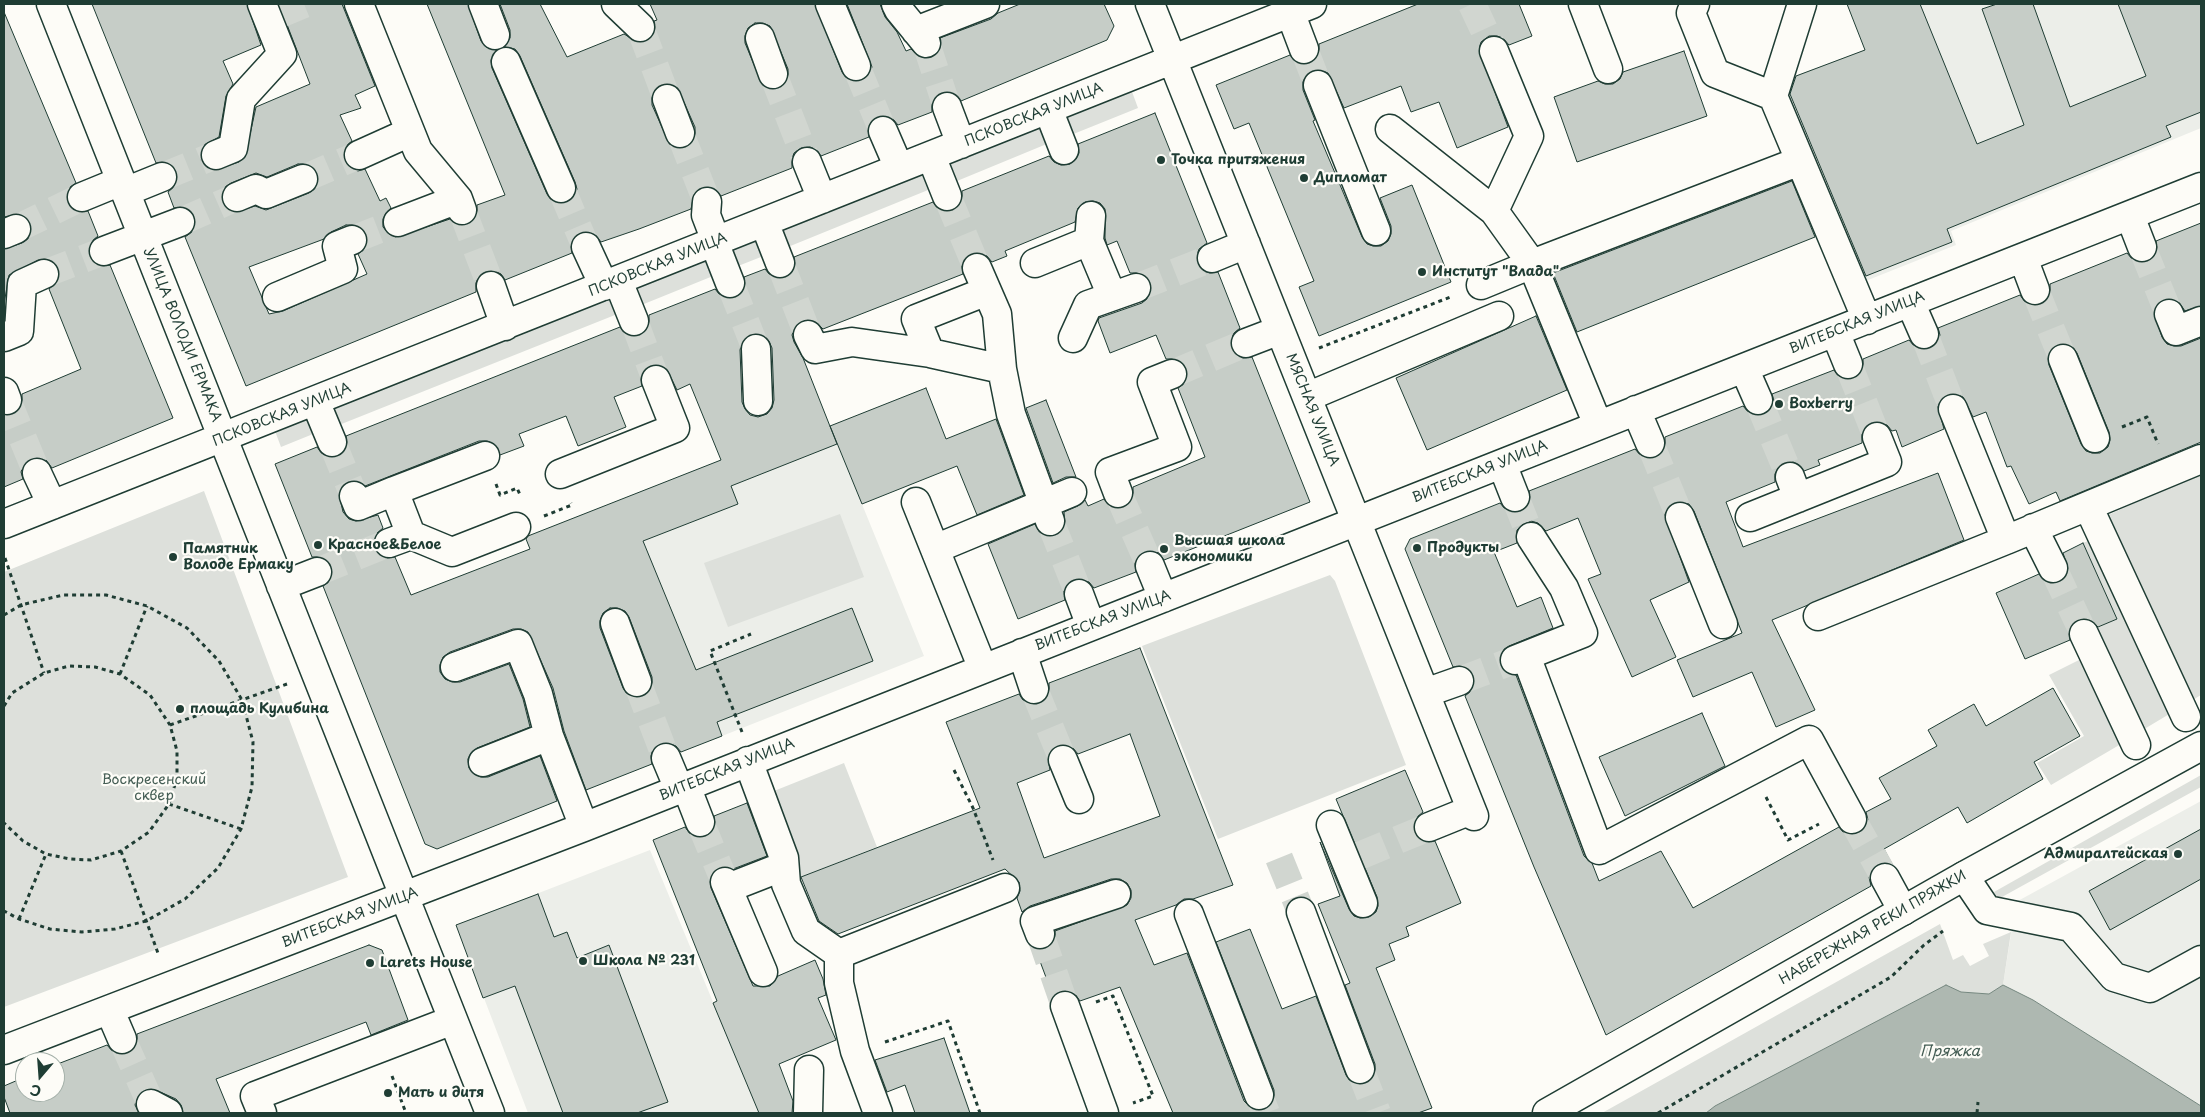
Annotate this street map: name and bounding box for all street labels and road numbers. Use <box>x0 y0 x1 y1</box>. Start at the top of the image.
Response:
street label: ПСКОВСКАЯ УЛИЦА <box>962 80 1106 150</box>
street label: ПСКОВСКАЯ УЛИЦА <box>586 230 730 300</box>
street label: УЛИЦА ВОЛОДИ ЕРМАКА <box>139 246 225 424</box>
street label: ВИТЕБСКАЯ УЛИЦА <box>1787 288 1927 358</box>
street label: МЯСНАЯ УЛИЦА <box>1282 351 1342 469</box>
street label: ПСКОВСКАЯ УЛИЦА <box>210 380 354 450</box>
street label: ВИТЕБСКАЯ УЛИЦА <box>1410 437 1550 507</box>
street label: ВИТЕБСКАЯ УЛИЦА <box>1033 587 1173 655</box>
street label: ВИТЕБСКАЯ УЛИЦА <box>657 735 797 805</box>
street label: НАБЕРЕЖНАЯ РЕКИ ПРЯЖКИ <box>1776 867 1970 989</box>
street label: ВИТЕБСКАЯ УЛИЦА <box>280 884 420 952</box>

